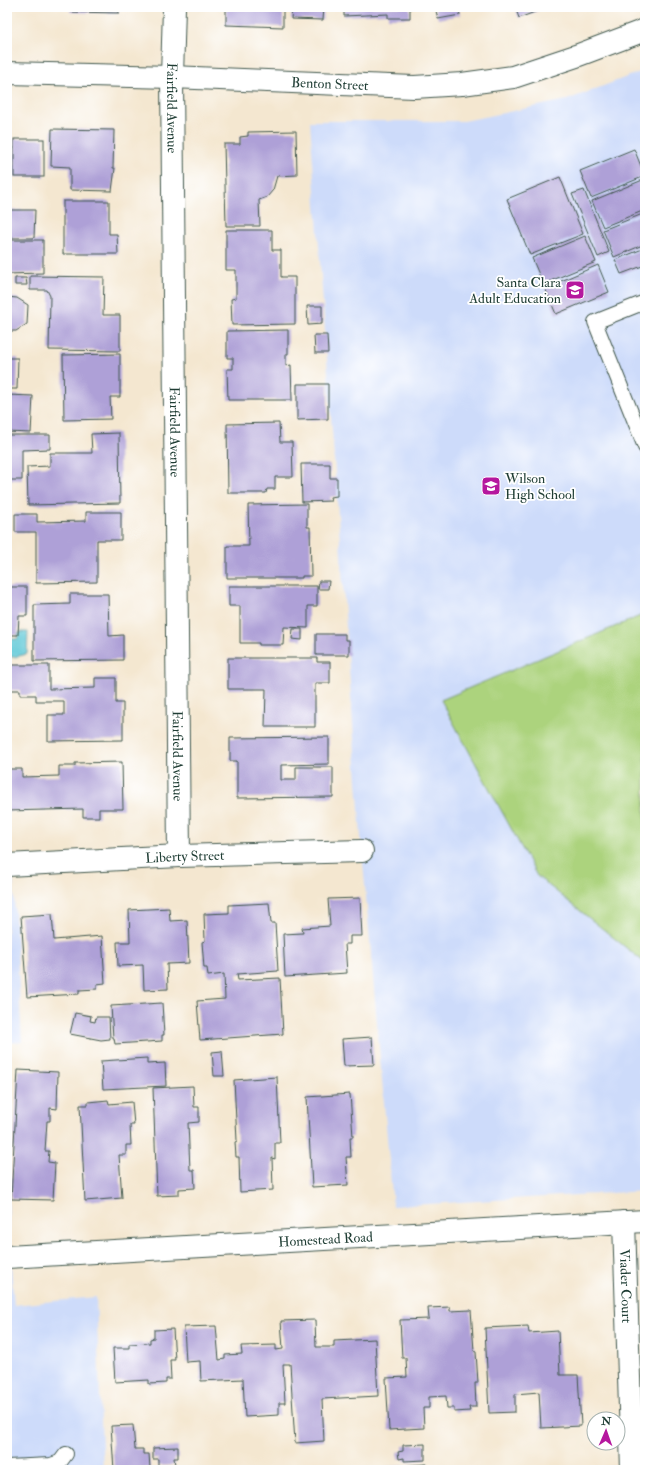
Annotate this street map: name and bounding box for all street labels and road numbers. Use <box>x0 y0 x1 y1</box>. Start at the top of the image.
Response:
street label: Fairfield Avenue <box>163 62 181 154</box>
street label: Benton Street <box>291 74 369 94</box>
street label: Fairfield Avenue <box>166 387 184 478</box>
street label: Fairfield Avenue <box>169 711 187 801</box>
street label: Liberty Street <box>145 847 225 867</box>
street label: Homestead Road <box>278 1228 373 1251</box>
street label: Viader Court <box>616 1249 635 1324</box>

